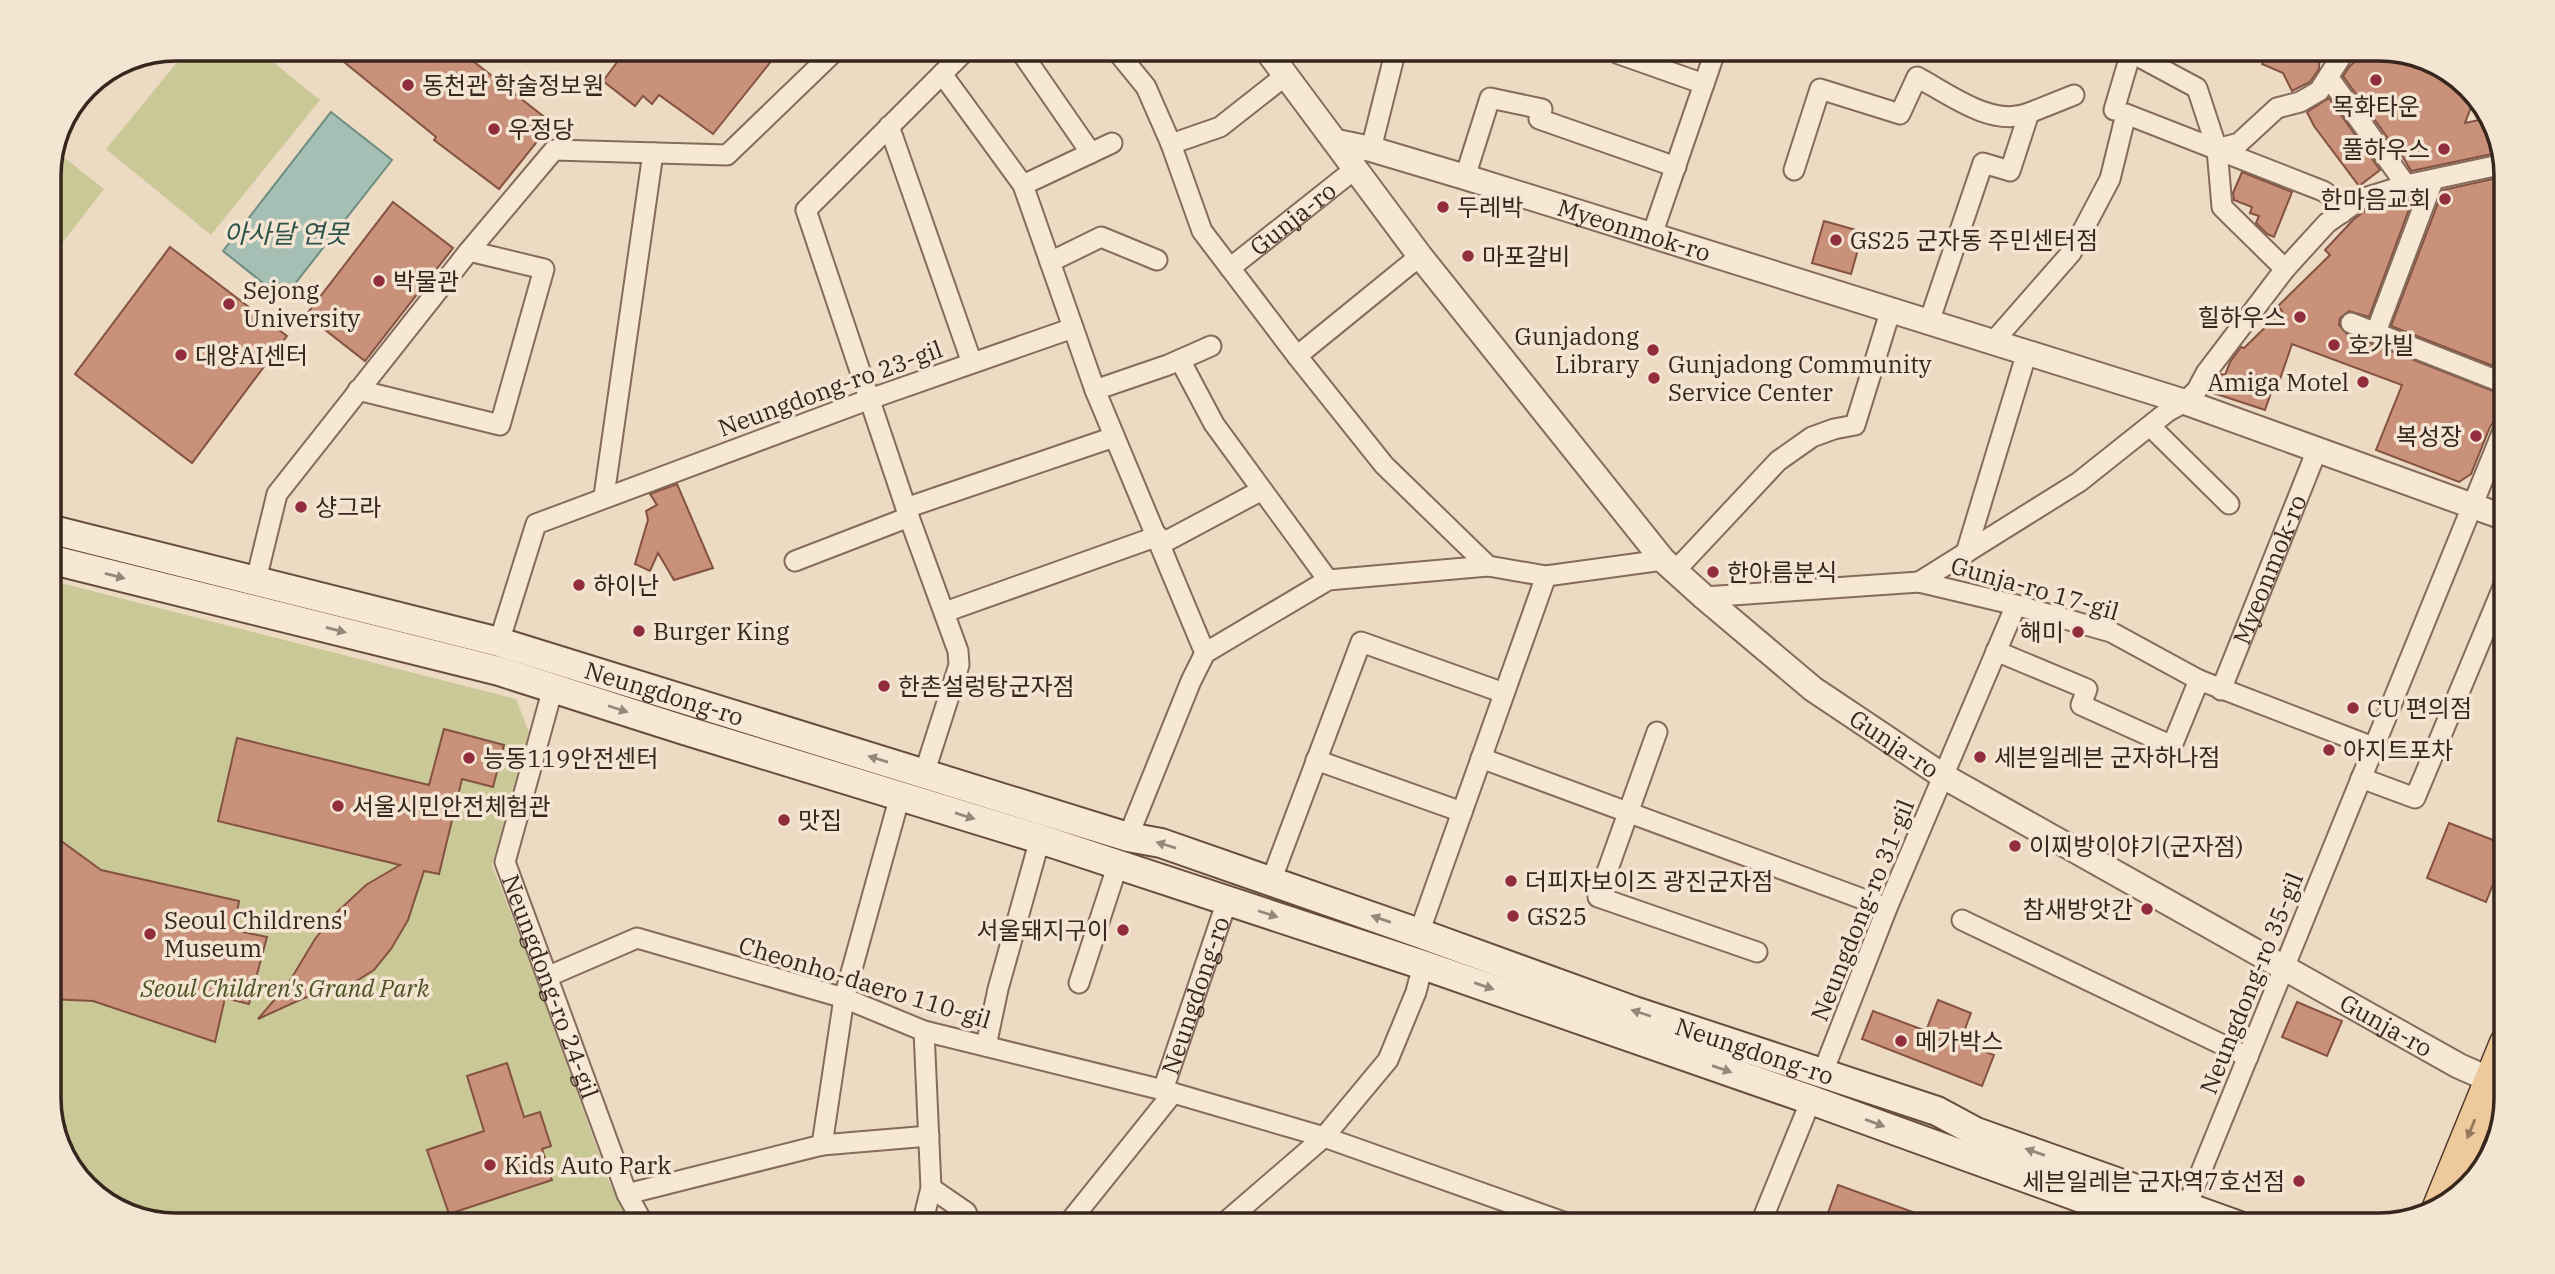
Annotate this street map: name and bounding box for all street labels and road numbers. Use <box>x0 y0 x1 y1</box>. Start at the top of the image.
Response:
street label: Gunja-ro <box>1243 174 1342 262</box>
street label: Myeonmok-ro <box>1554 191 1715 269</box>
street label: Neungdong-ro 23-gil <box>713 333 947 443</box>
street label: Myeonmok-ro <box>2225 490 2314 649</box>
street label: Gunja-ro 17-gil <box>1947 549 2123 627</box>
street label: Neungdong-ro <box>581 654 748 733</box>
street label: Gunja-ro <box>1843 702 1945 785</box>
street label: Neungdong-ro 31-gil <box>1803 794 1921 1026</box>
street label: Neungdong-ro 35-gil <box>2192 867 2310 1099</box>
street label: Neungdong-ro 24-gil <box>495 870 607 1103</box>
street label: Neungdong-ro <box>1154 912 1237 1078</box>
street label: Cheonho-daero 110-gil <box>735 928 995 1036</box>
street label: Gunja-ro <box>2334 986 2438 1064</box>
street label: Neungdong-ro <box>1671 1010 1838 1092</box>

